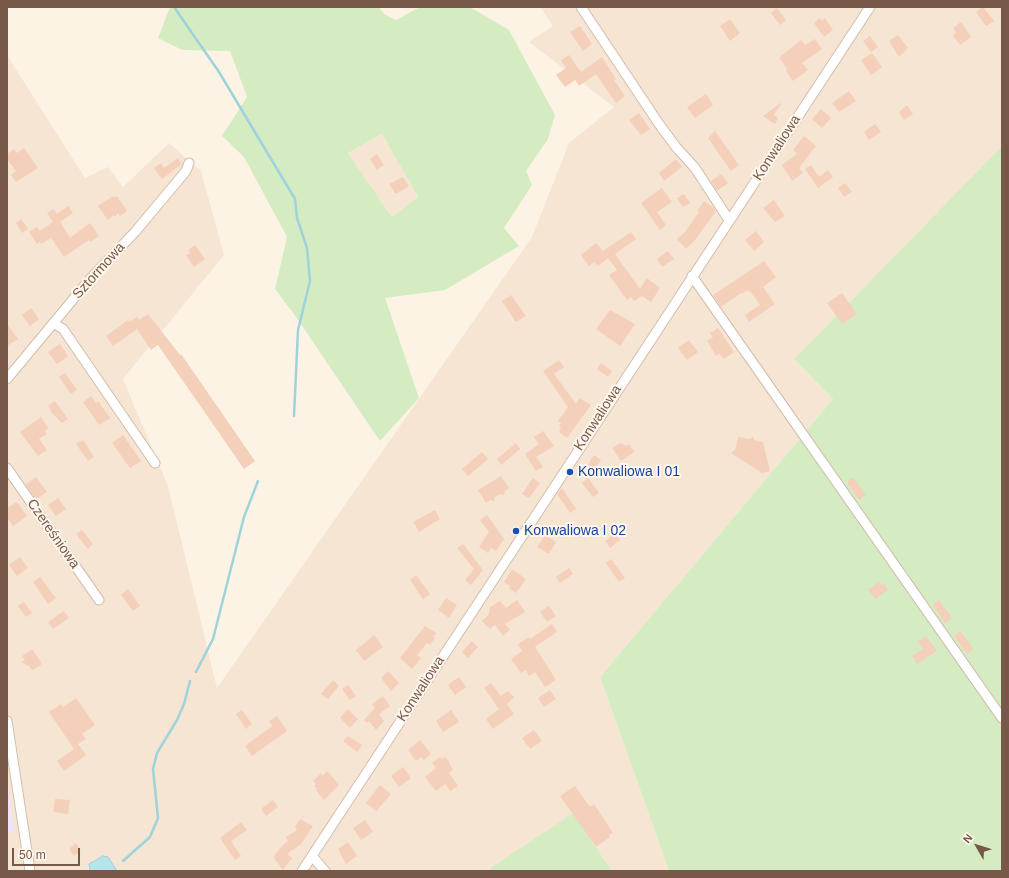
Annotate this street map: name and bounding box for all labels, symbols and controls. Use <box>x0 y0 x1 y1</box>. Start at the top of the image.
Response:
street label: Konwaliowa <box>750 112 804 184</box>
street label: Sztormowa <box>69 239 129 303</box>
street label: Konwaliowa <box>571 382 625 454</box>
place label: Konwaliowa I 01 <box>578 464 680 480</box>
marker: Konwaliowa I 01 <box>565 467 575 477</box>
street label: Czereśniowa <box>23 496 83 572</box>
place label: Konwaliowa I 02 <box>524 523 626 539</box>
marker: Konwaliowa I 02 <box>511 526 521 536</box>
street label: Konwaliowa <box>394 653 448 725</box>
north arrow <box>957 826 997 866</box>
text: N <box>961 832 975 845</box>
scale bar <box>14 840 82 866</box>
text: 50 m <box>19 848 46 862</box>

